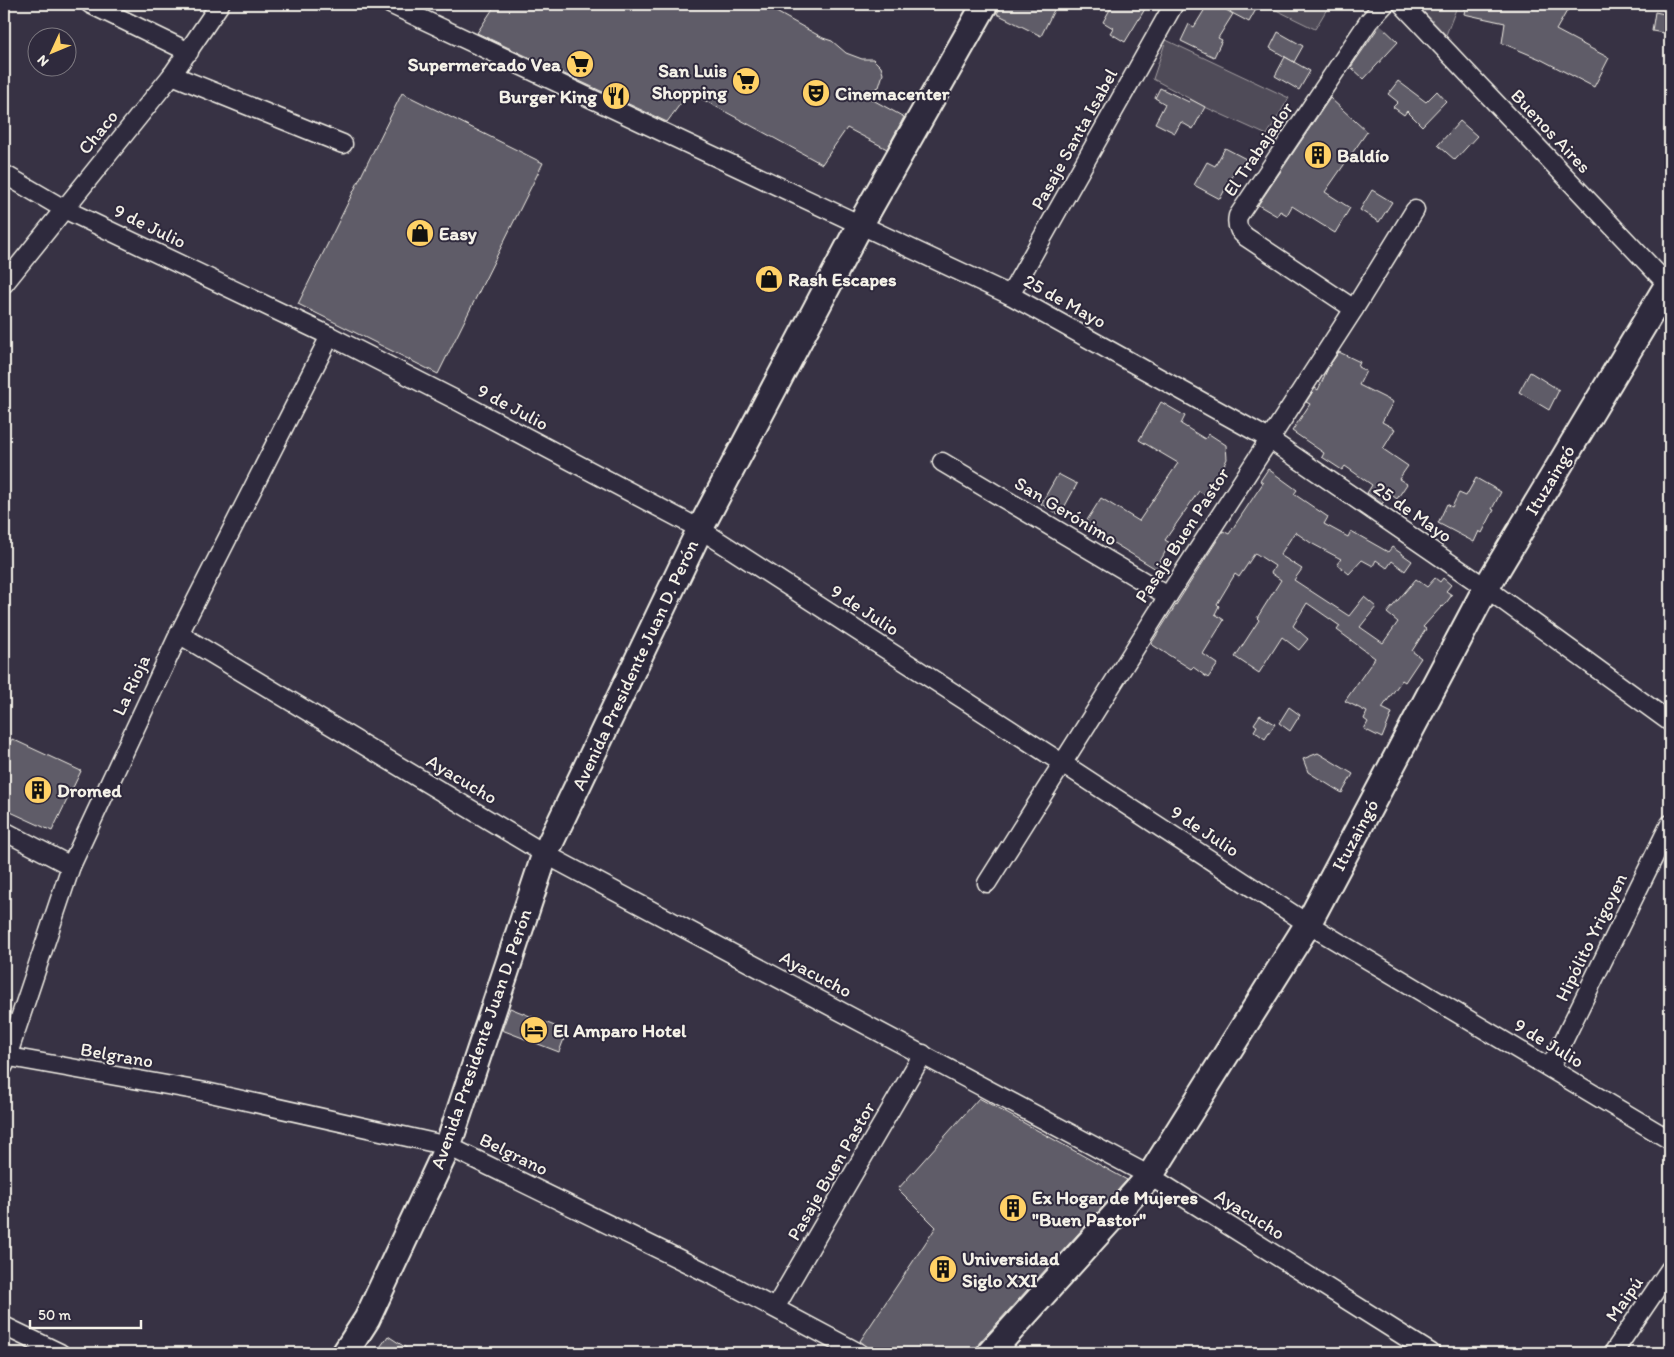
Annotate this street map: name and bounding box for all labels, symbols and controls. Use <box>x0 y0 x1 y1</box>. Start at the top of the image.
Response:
north arrow <box>28 28 78 78</box>
supermarket icon: Supermercado Vea <box>565 49 595 79</box>
text: N <box>34 51 52 70</box>
place label: Supermercado Vea <box>408 53 562 76</box>
place label: San Luis Shopping <box>652 59 728 104</box>
street label: Pasaje Santa Isabel <box>1026 64 1123 214</box>
supermarket icon: San Luis Shopping <box>731 66 761 96</box>
theatre icon: Cinemacenter <box>801 78 831 108</box>
restaurant icon: Burger King <box>601 81 631 111</box>
place label: Cinemacenter <box>835 82 950 105</box>
street label: Buenos Aires <box>1506 84 1596 178</box>
place label: Burger King <box>499 85 597 108</box>
street label: El Trabajador <box>1218 97 1298 201</box>
street label: Chaco <box>73 105 123 159</box>
building icon: Baldío <box>1303 140 1333 170</box>
place label: Baldío <box>1337 144 1390 167</box>
street label: 9 de Julio <box>110 199 190 253</box>
shop icon: Easy <box>405 218 435 248</box>
place label: Easy <box>439 222 477 245</box>
shop icon: Rash Escapes <box>754 264 784 294</box>
place label: Rash Escapes <box>788 268 897 291</box>
street label: 25 de Mayo <box>1020 269 1110 333</box>
street label: 9 de Julio <box>473 379 553 435</box>
street label: Ituzaingó <box>1520 441 1580 519</box>
street label: Pasaje Buen Pastor <box>1130 463 1235 607</box>
street label: San Gerónimo <box>1010 471 1122 551</box>
street label: 25 de Mayo <box>1369 477 1457 547</box>
street label: Avenida Presidente Juan D. Perón <box>567 536 703 794</box>
street label: 9 de Julio <box>826 579 904 641</box>
street label: La Rioja <box>107 651 155 719</box>
street label: Ayacucho <box>422 749 502 809</box>
building icon: Dromed <box>23 775 53 805</box>
place label: Dromed <box>57 779 122 802</box>
street label: Ituzaingó <box>1327 795 1383 875</box>
street label: 9 de Julio <box>1166 800 1244 862</box>
street label: Hipólito Yrigoyen <box>1550 869 1632 1005</box>
street label: Avenida Presidente Juan D. Perón <box>426 906 536 1172</box>
street label: Ayacucho <box>776 945 856 1003</box>
street label: 9 de Julio <box>1510 1013 1588 1073</box>
hotel icon: El Amparo Hotel <box>519 1015 549 1045</box>
place label: El Amparo Hotel <box>553 1019 687 1042</box>
street label: Belgrano <box>79 1037 155 1073</box>
street label: Pasaje Buen Pastor <box>782 1097 880 1245</box>
street label: Belgrano <box>476 1128 552 1180</box>
street label: Ayacucho <box>1211 1183 1289 1245</box>
place label: Ex Hogar de Mujeres "Buen Pastor" <box>1032 1186 1198 1231</box>
building icon: Ex Hogar de Mujeres "Buen Pastor" <box>998 1193 1028 1223</box>
place label: Universidad Siglo XXI <box>962 1247 1060 1292</box>
building icon: Universidad Siglo XXI <box>928 1254 958 1284</box>
street label: Maipú <box>1600 1271 1648 1326</box>
scale bar <box>30 1297 141 1329</box>
text: 50 m <box>38 1306 71 1324</box>

